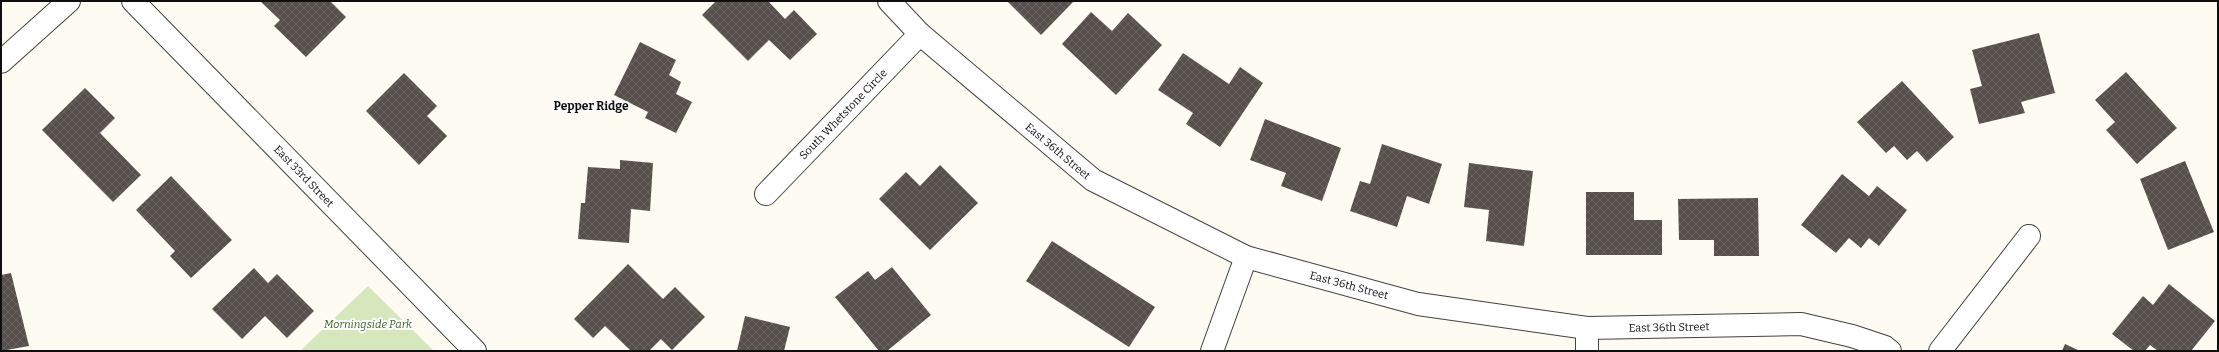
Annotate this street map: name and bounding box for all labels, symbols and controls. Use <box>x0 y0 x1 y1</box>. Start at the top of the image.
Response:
street label: South Whetstone Circle <box>797 67 890 162</box>
district label: Pepper Ridge <box>553 99 629 113</box>
street label: East 36th Street <box>1023 120 1093 182</box>
street label: East 33rd Street <box>271 143 336 210</box>
street label: East 36th Street <box>1308 269 1390 302</box>
park label: Morningside Park <box>324 318 413 331</box>
street label: East 36th Street <box>1629 320 1710 335</box>

